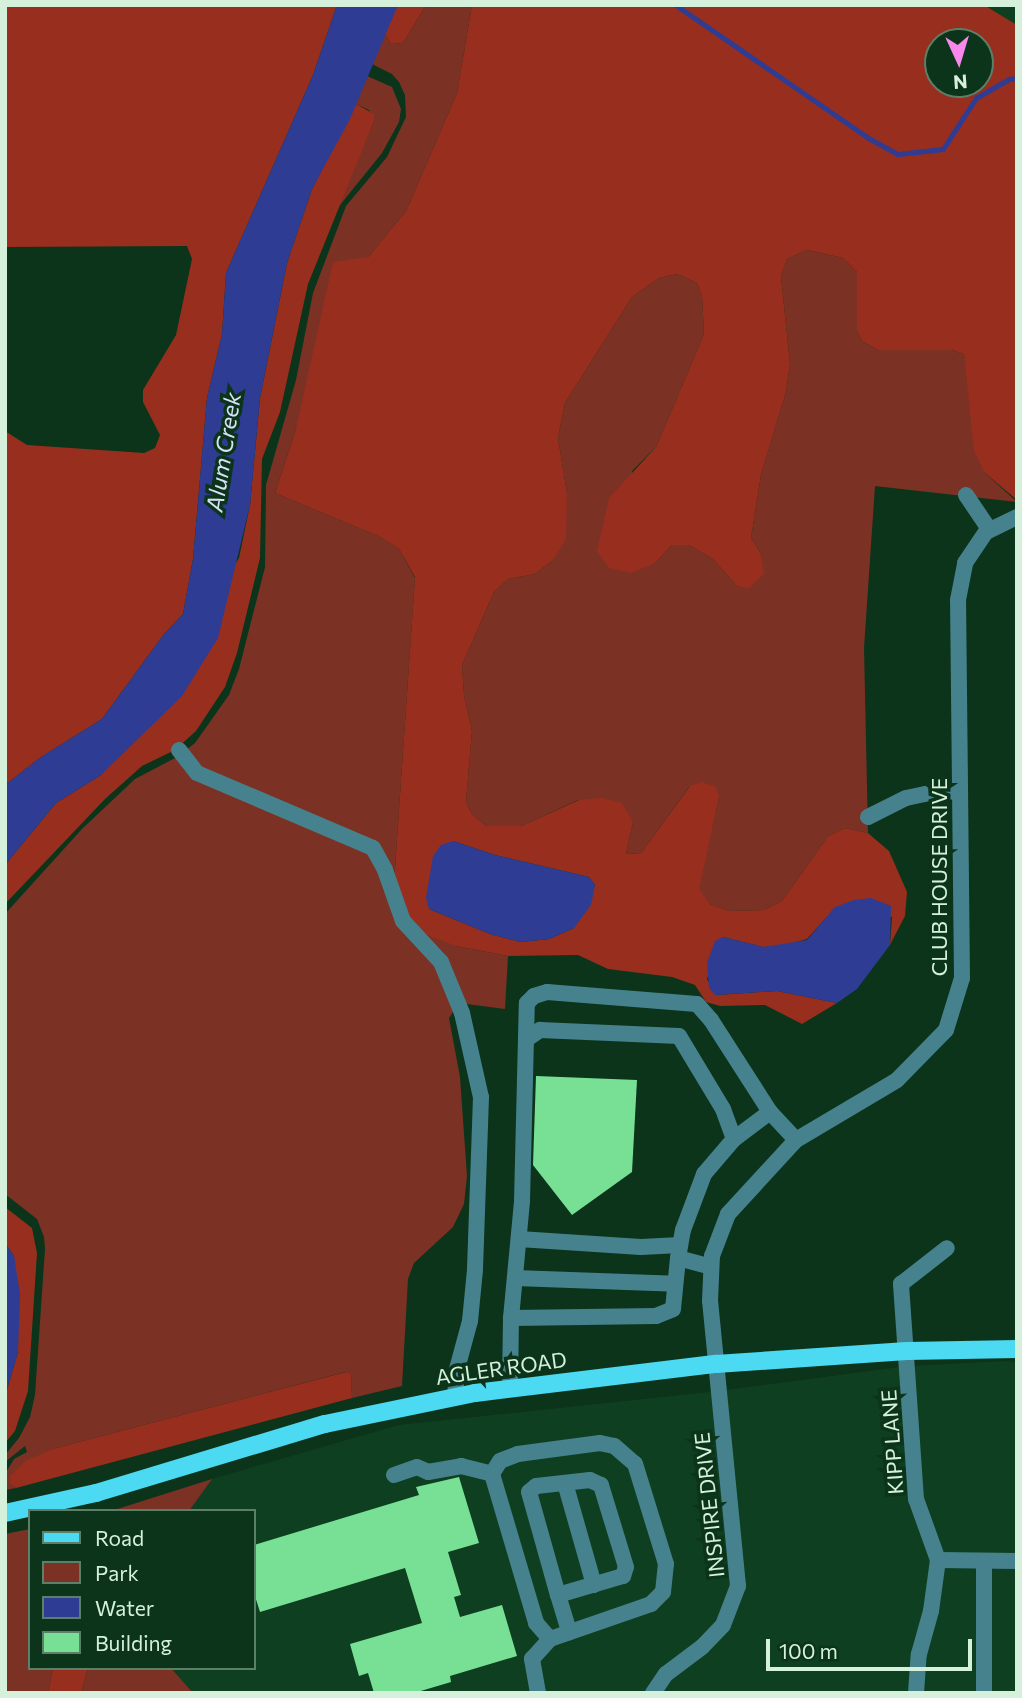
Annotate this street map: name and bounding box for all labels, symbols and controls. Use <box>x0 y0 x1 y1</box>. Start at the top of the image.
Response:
north arrow <box>924 28 994 98</box>
text: N <box>952 70 968 94</box>
water label: Alum Creek <box>200 390 246 514</box>
street label: CLUB HOUSE DRIVE <box>926 778 952 976</box>
street label: AGLER ROAD <box>434 1346 568 1390</box>
street label: KIPP LANE <box>876 1389 908 1495</box>
street label: INSPIRE DRIVE <box>689 1431 729 1579</box>
legend <box>28 1509 256 1670</box>
text: Road <box>95 1525 144 1550</box>
text: Park <box>95 1560 139 1585</box>
text: Water <box>95 1595 154 1620</box>
scale bar <box>770 1624 976 1668</box>
text: Building <box>95 1630 172 1655</box>
text: 100 m <box>779 1638 838 1663</box>

